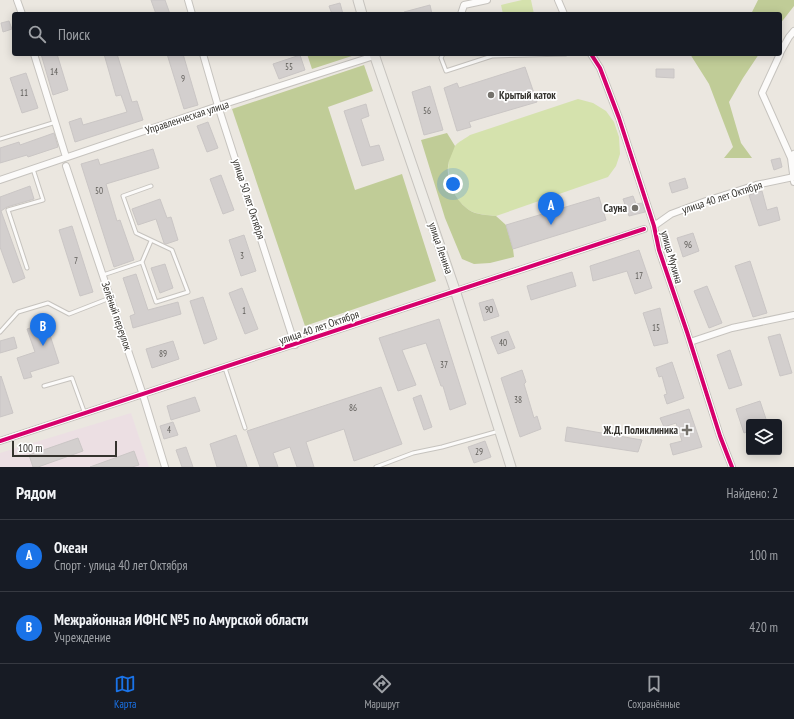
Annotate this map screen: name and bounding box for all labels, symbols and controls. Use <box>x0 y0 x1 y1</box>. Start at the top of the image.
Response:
search box <box>12 12 782 56</box>
icon: search <box>26 23 48 45</box>
text: Поиск <box>58 25 90 44</box>
house number: 55 <box>285 61 293 72</box>
house number: 14 <box>50 66 58 77</box>
house number: 9 <box>181 73 185 84</box>
house number: 11 <box>20 87 28 98</box>
place label: Крытый каток <box>499 88 556 102</box>
marker: Крытый каток <box>486 90 496 100</box>
street label: Управленческая улица <box>143 97 231 137</box>
house number: 56 <box>423 105 431 116</box>
street label: улица 50 лет Октября <box>229 157 269 241</box>
your location <box>443 174 463 194</box>
street label: улица 40 лет Октября <box>680 177 764 217</box>
house number: 50 <box>95 185 103 196</box>
pin: A <box>538 192 564 225</box>
place label: Сауна <box>604 201 627 215</box>
marker: Сауна <box>630 203 640 213</box>
street label: улица Ленина <box>426 220 456 276</box>
street label: улица Мухина <box>658 229 686 285</box>
house number: 96 <box>684 239 692 250</box>
house number: 3 <box>240 250 244 261</box>
house number: 7 <box>74 255 78 266</box>
house number: 17 <box>635 270 643 281</box>
street label: Зелёный переулок <box>99 280 136 353</box>
house number: 90 <box>485 304 493 315</box>
house number: 1 <box>242 305 246 316</box>
street label: улица 40 лет Октября <box>277 307 361 347</box>
pin: B <box>30 313 56 346</box>
house number: 15 <box>652 322 660 333</box>
house number: 40 <box>499 337 507 348</box>
house number: 89 <box>159 348 167 359</box>
house number: 37 <box>440 359 448 370</box>
house number: 38 <box>514 394 522 405</box>
house number: 86 <box>349 402 357 413</box>
map controls <box>746 419 782 455</box>
button: layers <box>746 419 782 455</box>
place label: Ж.Д. Поликлиника <box>603 423 678 437</box>
house number: 4 <box>167 424 171 435</box>
marker: Ж.Д. Поликлиника <box>681 424 693 436</box>
scale bar <box>12 439 117 458</box>
text: 100 m <box>18 441 42 455</box>
house number: 29 <box>475 446 483 457</box>
text: Рядом <box>16 482 56 504</box>
text: Найдено: 2 <box>727 485 778 502</box>
text: Океан <box>54 538 88 557</box>
text: A <box>26 547 32 564</box>
text: 100 m <box>749 547 778 564</box>
text: Спорт · улица 40 лет Октября <box>54 557 188 574</box>
text: Межрайонная ИФНС №5 по Амурской области <box>54 610 308 629</box>
text: B <box>26 619 32 636</box>
text: 420 m <box>749 619 778 636</box>
text: Учреждение <box>54 629 111 646</box>
tab: Карта <box>114 673 136 711</box>
tab: Маршрут <box>364 673 400 711</box>
tab: Сохранённые <box>628 673 680 711</box>

